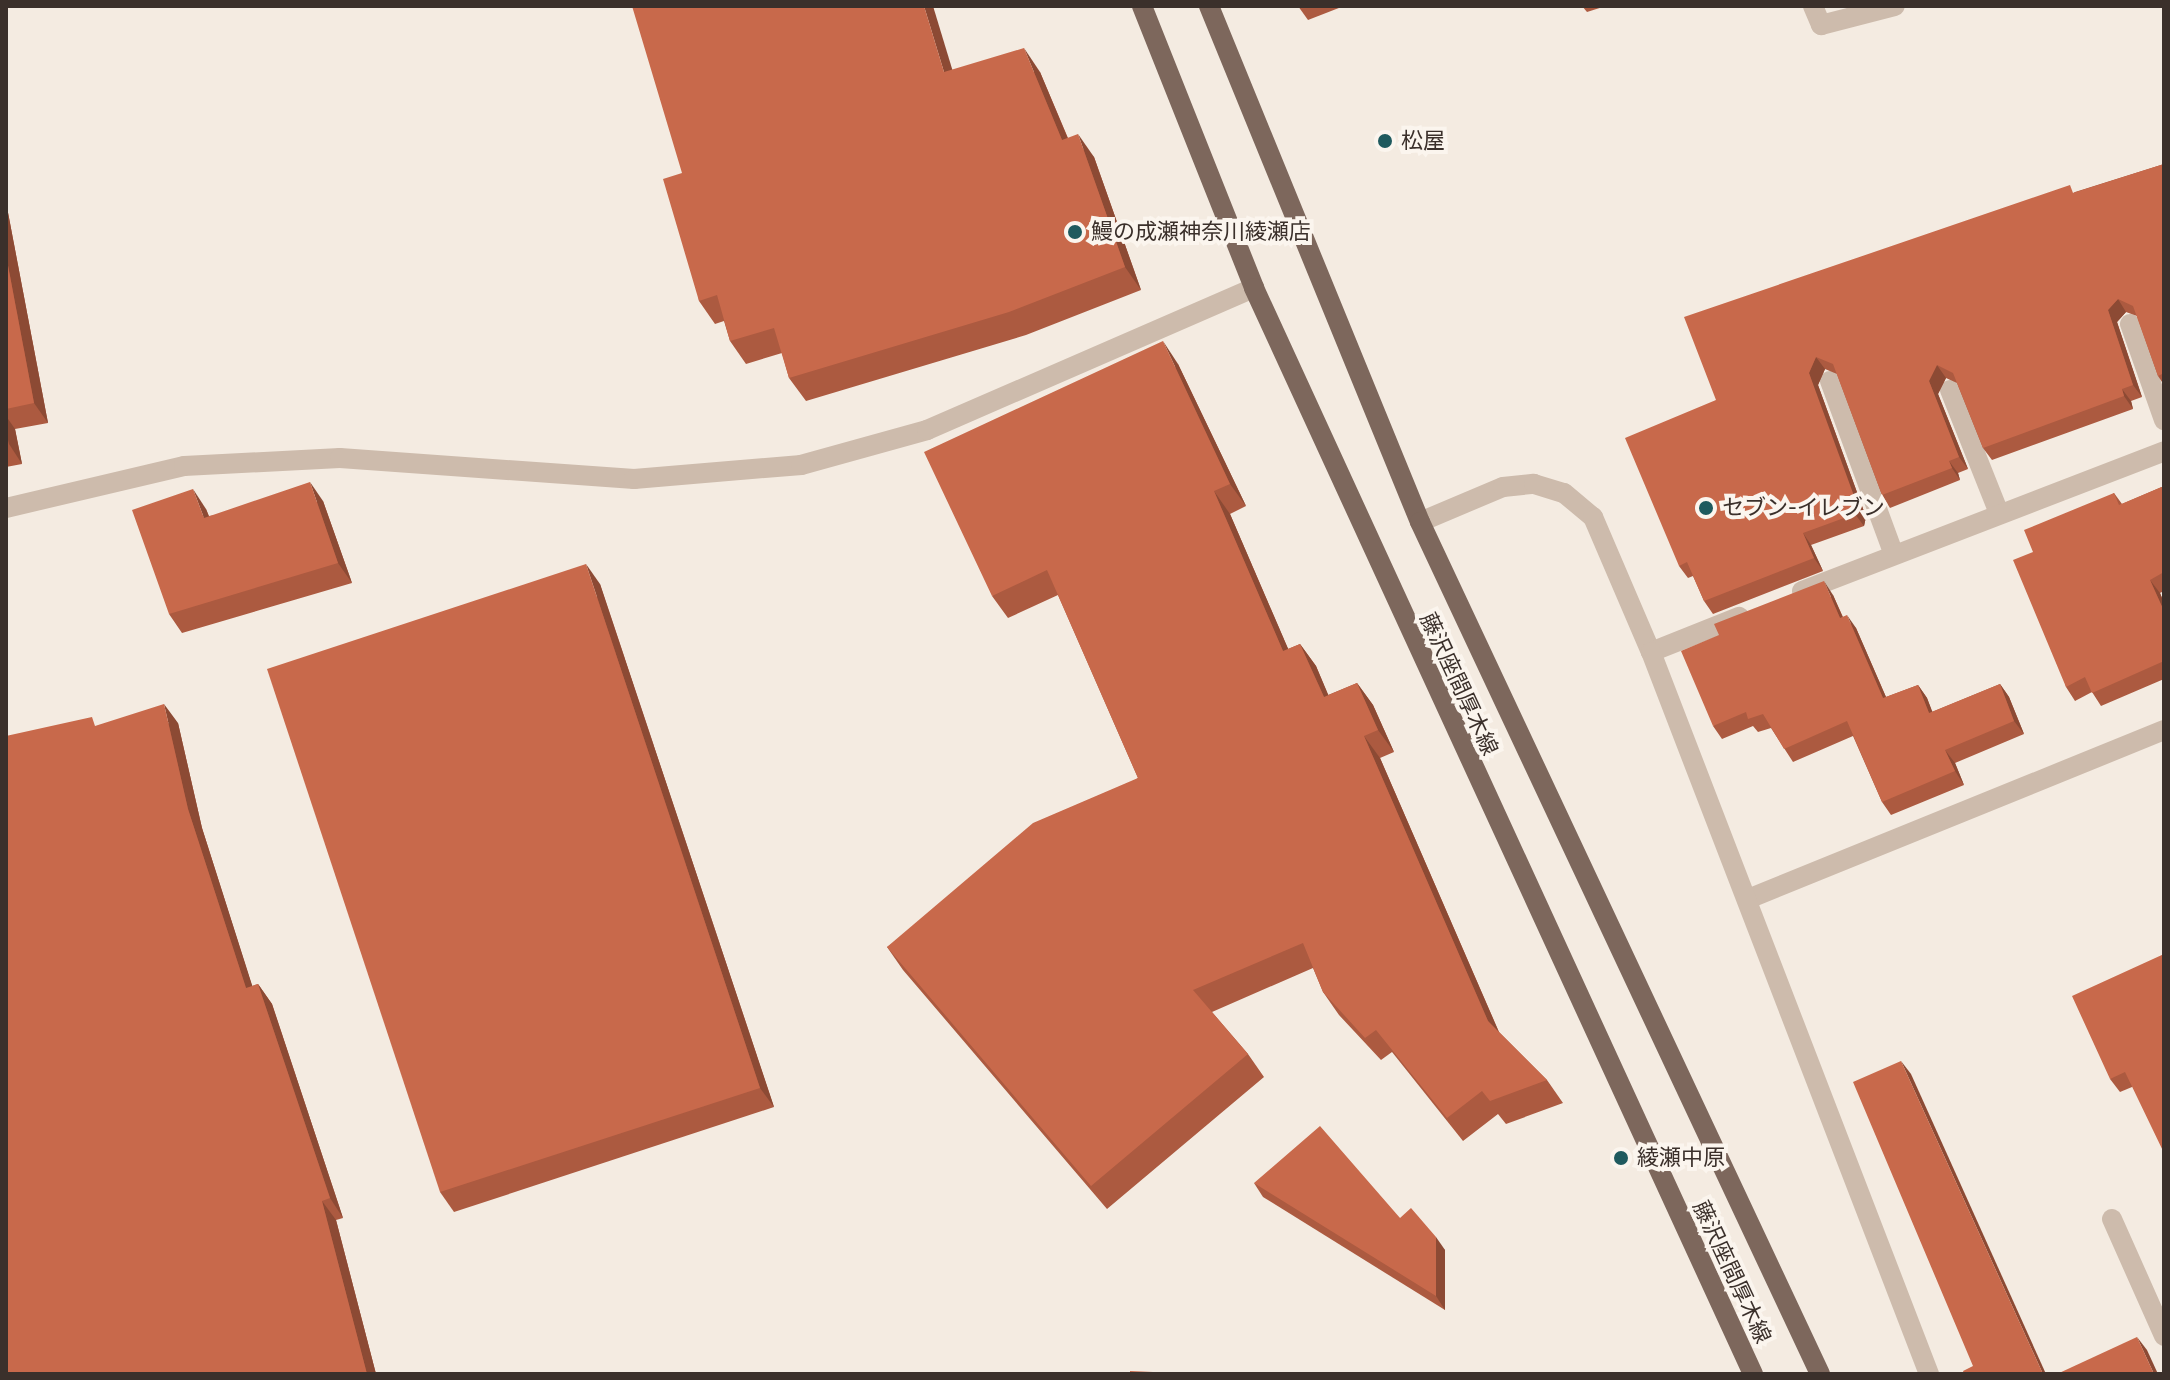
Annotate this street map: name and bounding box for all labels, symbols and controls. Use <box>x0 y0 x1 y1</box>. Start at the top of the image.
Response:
place label: 松屋 <box>1401 128 1445 154</box>
marker: 松屋 <box>1376 132 1394 150</box>
place label: 鰻の成瀬神奈川綾瀬店 <box>1091 219 1311 245</box>
marker: 鰻の成瀬神奈川綾瀬店 <box>1066 223 1084 241</box>
place label: セブン-イレブン <box>1722 495 1885 521</box>
marker: セブン-イレブン <box>1697 499 1715 517</box>
street label: 藤沢座間厚木線 <box>1414 609 1504 759</box>
place label: 綾瀬中原 <box>1637 1145 1725 1171</box>
marker: 綾瀬中原 <box>1612 1149 1630 1167</box>
street label: 藤沢座間厚木線 <box>1687 1197 1777 1347</box>

